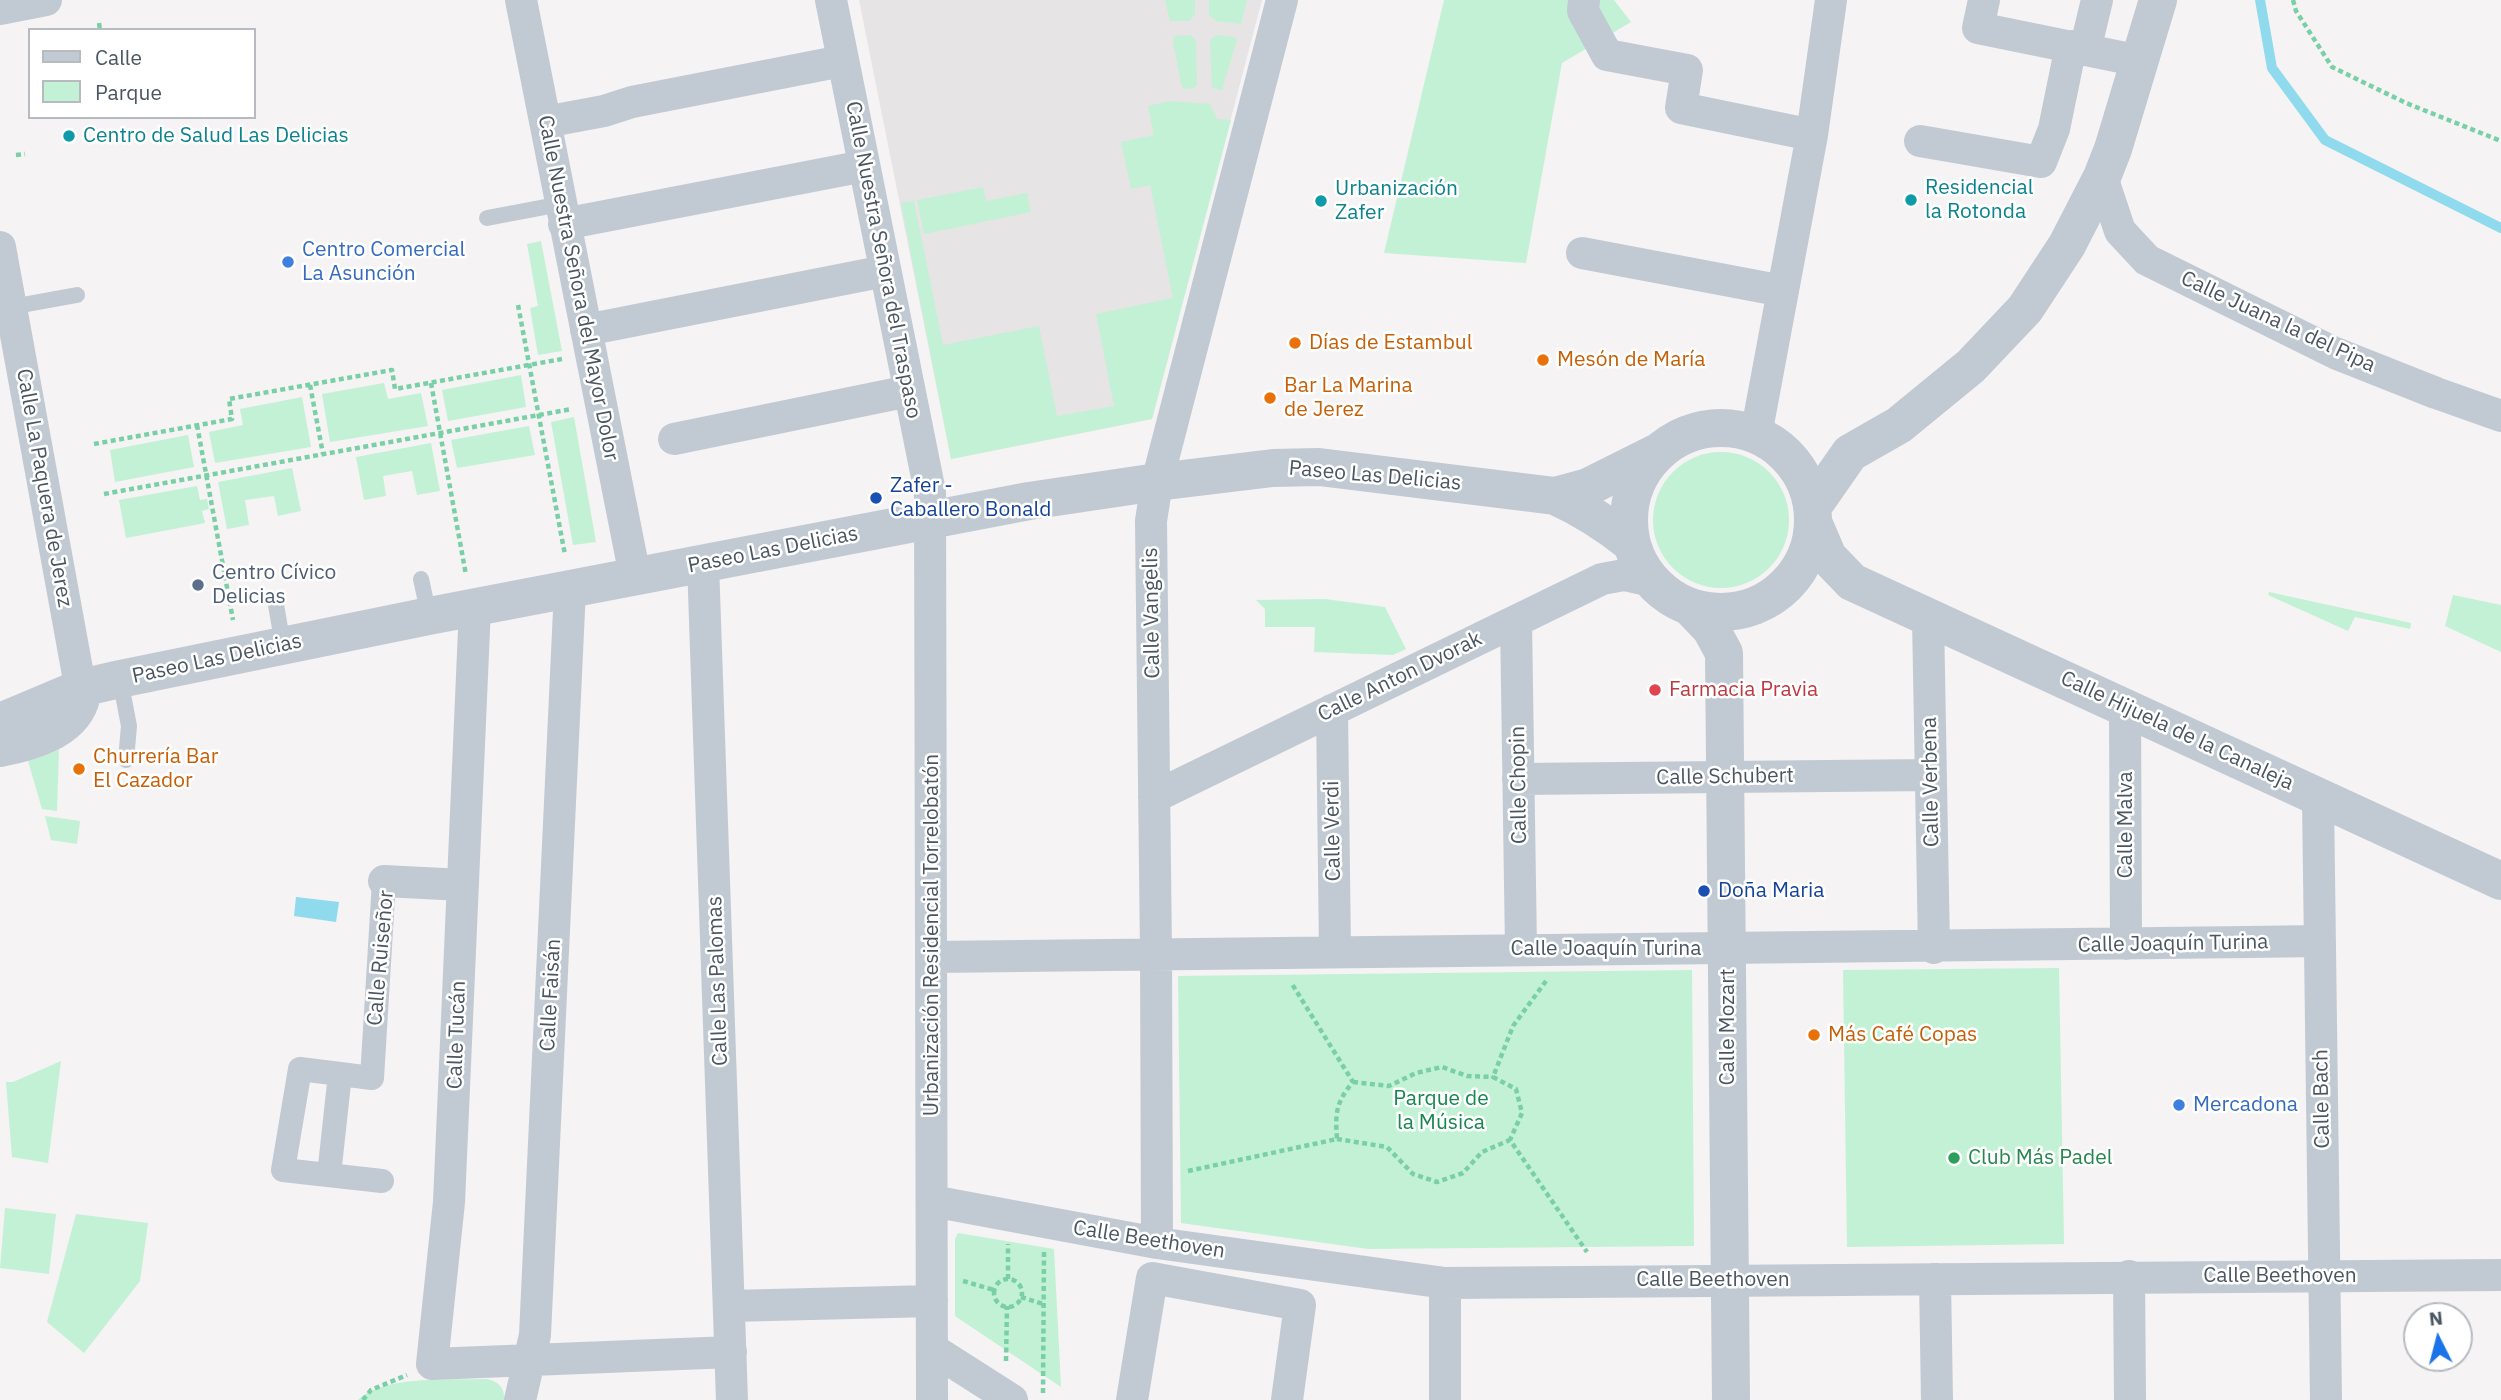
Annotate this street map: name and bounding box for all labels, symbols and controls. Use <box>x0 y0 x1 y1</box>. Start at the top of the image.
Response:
legend <box>28 28 256 119</box>
text: Calle <box>95 43 142 71</box>
text: Parque <box>95 78 162 106</box>
street label: Calle Nuestra Señora del Traspaso <box>840 99 926 421</box>
street label: Calle Nuestra Señora del Mayor Dolor <box>532 113 624 463</box>
place label: Centro de Salud Las Delicias <box>83 123 349 149</box>
marker: Centro de Salud Las Delicias <box>61 128 77 144</box>
place label: Residencial la Rotonda <box>1925 175 2034 225</box>
place label: Urbanización Zafer <box>1335 176 1458 226</box>
marker: Residencial la Rotonda <box>1903 192 1919 208</box>
marker: Urbanización Zafer <box>1313 193 1329 209</box>
place label: Centro Comercial La Asunción <box>302 237 465 287</box>
marker: Centro Comercial La Asunción <box>280 254 296 270</box>
street label: Calle Juana la del Pipa <box>2177 266 2379 378</box>
place label: Días de Estambul <box>1309 330 1472 356</box>
marker: Días de Estambul <box>1287 335 1303 351</box>
place label: Mesón de María <box>1557 347 1706 373</box>
marker: Mesón de María <box>1535 352 1551 368</box>
street label: Calle La Paquera de Jerez <box>11 367 77 609</box>
place label: Bar La Marina de Jerez <box>1284 373 1413 423</box>
marker: Bar La Marina de Jerez <box>1262 390 1278 406</box>
street label: Paseo Las Delicias <box>1288 456 1462 496</box>
place label: Zafer - Caballero Bonald <box>890 473 1051 523</box>
marker: Zafer - Caballero Bonald <box>868 490 884 506</box>
street label: Paseo Las Delicias <box>686 521 860 579</box>
street label: Calle Vangelis <box>1138 547 1166 679</box>
place label: Centro Cívico Delicias <box>212 560 336 610</box>
marker: Centro Cívico Delicias <box>190 577 206 593</box>
street label: Calle Anton Dvorak <box>1314 626 1486 728</box>
street label: Paseo Las Delicias <box>130 629 304 689</box>
street label: Calle Hijuela de la Canaleja <box>2056 666 2298 796</box>
place label: Farmacia Pravia <box>1669 677 1818 703</box>
marker: Farmacia Pravia <box>1647 682 1663 698</box>
street label: Calle Verbena <box>1917 717 1945 847</box>
street label: Calle Chopin <box>1505 726 1533 844</box>
place label: Churrería Bar El Cazador <box>93 744 218 794</box>
street label: Urbanización Residencial Torrelobatón <box>919 754 945 1116</box>
marker: Churrería Bar El Cazador <box>71 761 87 777</box>
street label: Calle Schubert <box>1656 763 1794 791</box>
street label: Calle Malva <box>2113 771 2139 879</box>
street label: Calle Verdi <box>1320 780 1346 882</box>
place label: Doña Maria <box>1718 878 1824 904</box>
marker: Doña Maria <box>1696 883 1712 899</box>
street label: Calle Ruiseñor <box>363 889 399 1027</box>
street label: Calle Las Palomas <box>702 896 734 1066</box>
street label: Calle Joaquín Turina <box>2077 930 2269 958</box>
street label: Calle Joaquín Turina <box>1511 936 1701 962</box>
street label: Calle Faisán <box>535 938 567 1052</box>
street label: Calle Mozart <box>1715 969 1741 1085</box>
street label: Calle Tucán <box>443 980 471 1090</box>
place label: Más Café Copas <box>1828 1022 1977 1048</box>
marker: Más Café Copas <box>1806 1027 1822 1043</box>
street label: Calle Bach <box>2309 1049 2335 1149</box>
park label: Parque de la Música <box>1393 1086 1489 1136</box>
place label: Mercadona <box>2193 1092 2298 1118</box>
marker: Mercadona <box>2171 1097 2187 1113</box>
place label: Club Más Padel <box>1968 1145 2112 1171</box>
marker: Club Más Padel <box>1946 1150 1962 1166</box>
street label: Calle Beethoven <box>1071 1216 1227 1264</box>
street label: Calle Beethoven <box>2203 1263 2357 1289</box>
street label: Calle Beethoven <box>1636 1267 1790 1293</box>
north arrow <box>2403 1302 2473 1372</box>
text: N <box>2428 1305 2444 1331</box>

